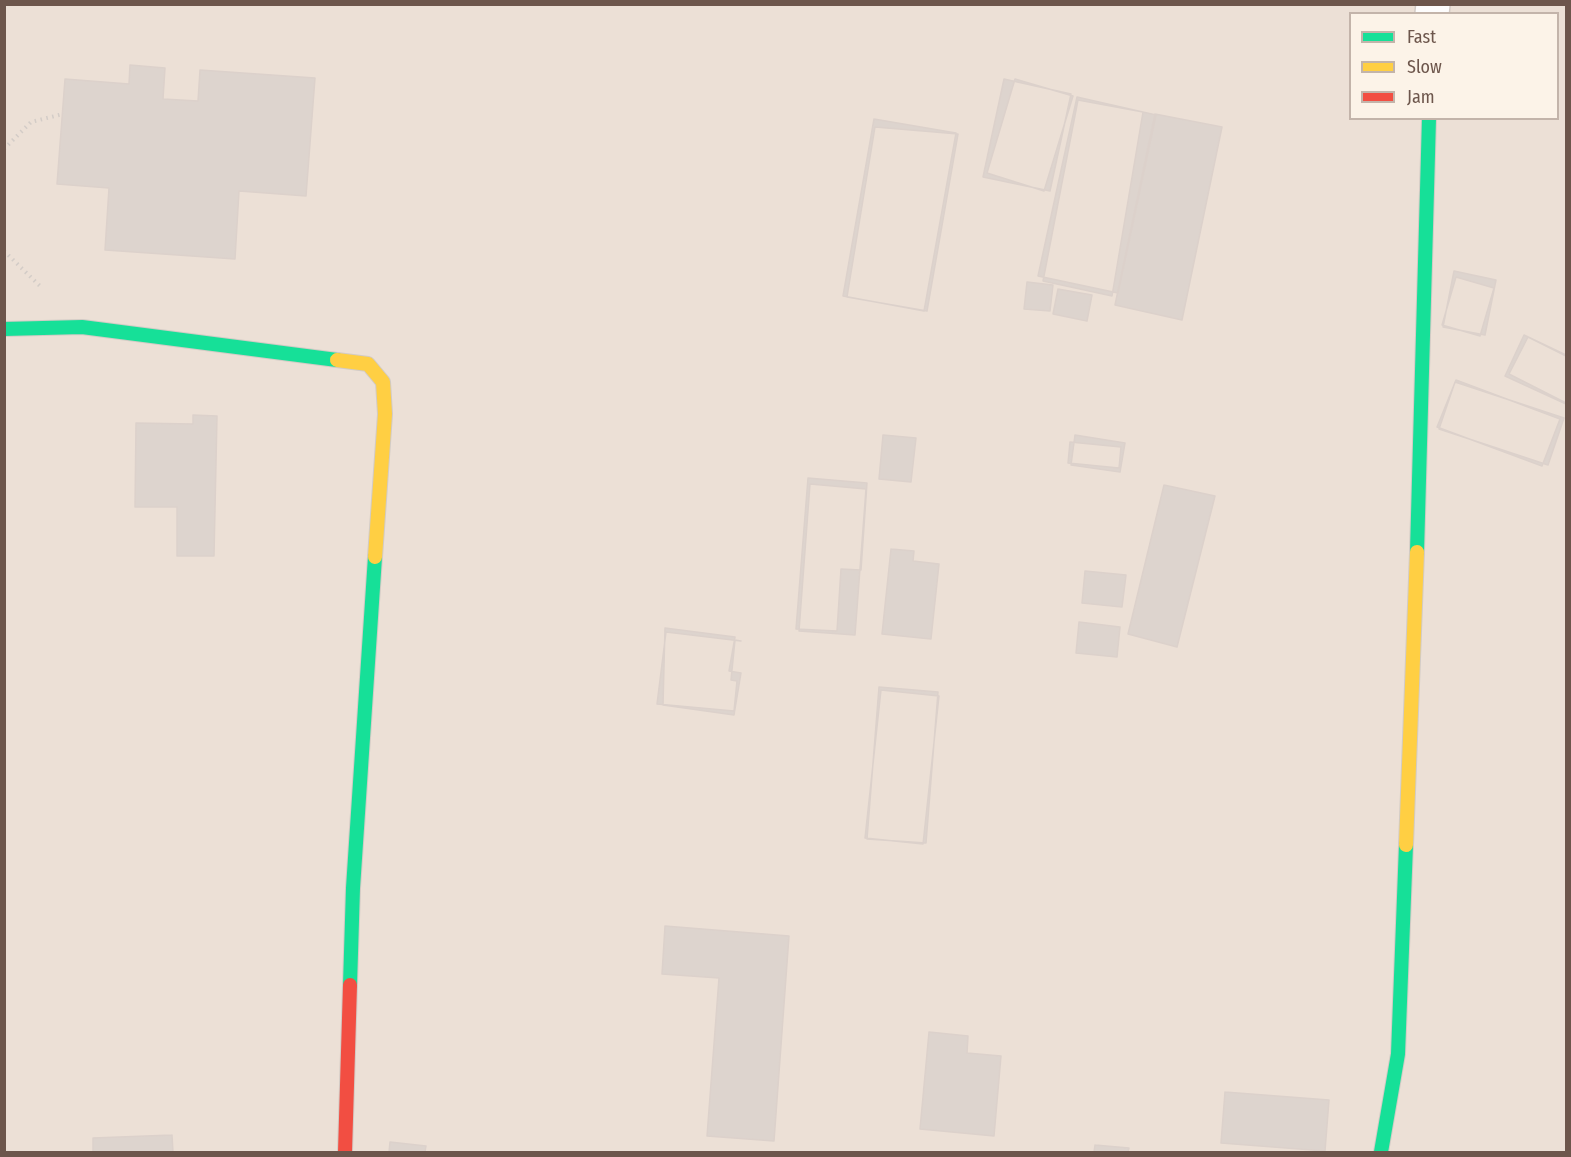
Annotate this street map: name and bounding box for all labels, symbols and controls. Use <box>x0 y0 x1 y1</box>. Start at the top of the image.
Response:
legend <box>1349 12 1559 120</box>
text: Fast <box>1407 26 1436 48</box>
text: Slow <box>1407 56 1442 78</box>
text: Jam <box>1407 86 1435 108</box>

